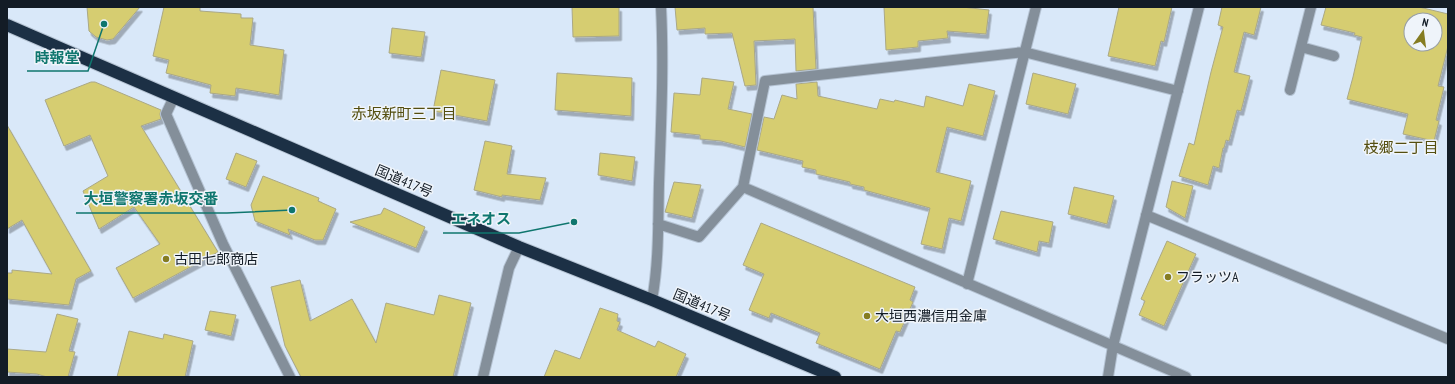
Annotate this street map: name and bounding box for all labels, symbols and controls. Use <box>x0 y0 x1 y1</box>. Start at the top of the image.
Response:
north arrow <box>1403 12 1443 52</box>
text: N <box>1421 15 1430 30</box>
callout: 時報堂 <box>27 44 88 71</box>
text: 時報堂 <box>34 48 80 67</box>
district label: 赤坂新町三丁目 <box>351 104 457 123</box>
district label: 枝郷二丁目 <box>1363 138 1439 157</box>
street label: 国道417号 <box>372 161 436 201</box>
callout: 大垣警察署赤坂交番 <box>76 186 227 213</box>
text: 大垣警察署赤坂交番 <box>83 189 219 208</box>
callout: エネオス <box>443 206 519 233</box>
text: エネオス <box>451 209 511 228</box>
place label: 古田七郎商店 <box>174 250 258 268</box>
marker: 古田七郎商店 <box>161 254 171 264</box>
place label: フラッツA <box>1176 268 1239 286</box>
marker: フラッツA <box>1163 272 1173 282</box>
street label: 国道417号 <box>670 285 734 325</box>
place label: 大垣西濃信用金庫 <box>875 307 987 325</box>
marker: 大垣西濃信用金庫 <box>862 311 872 321</box>

